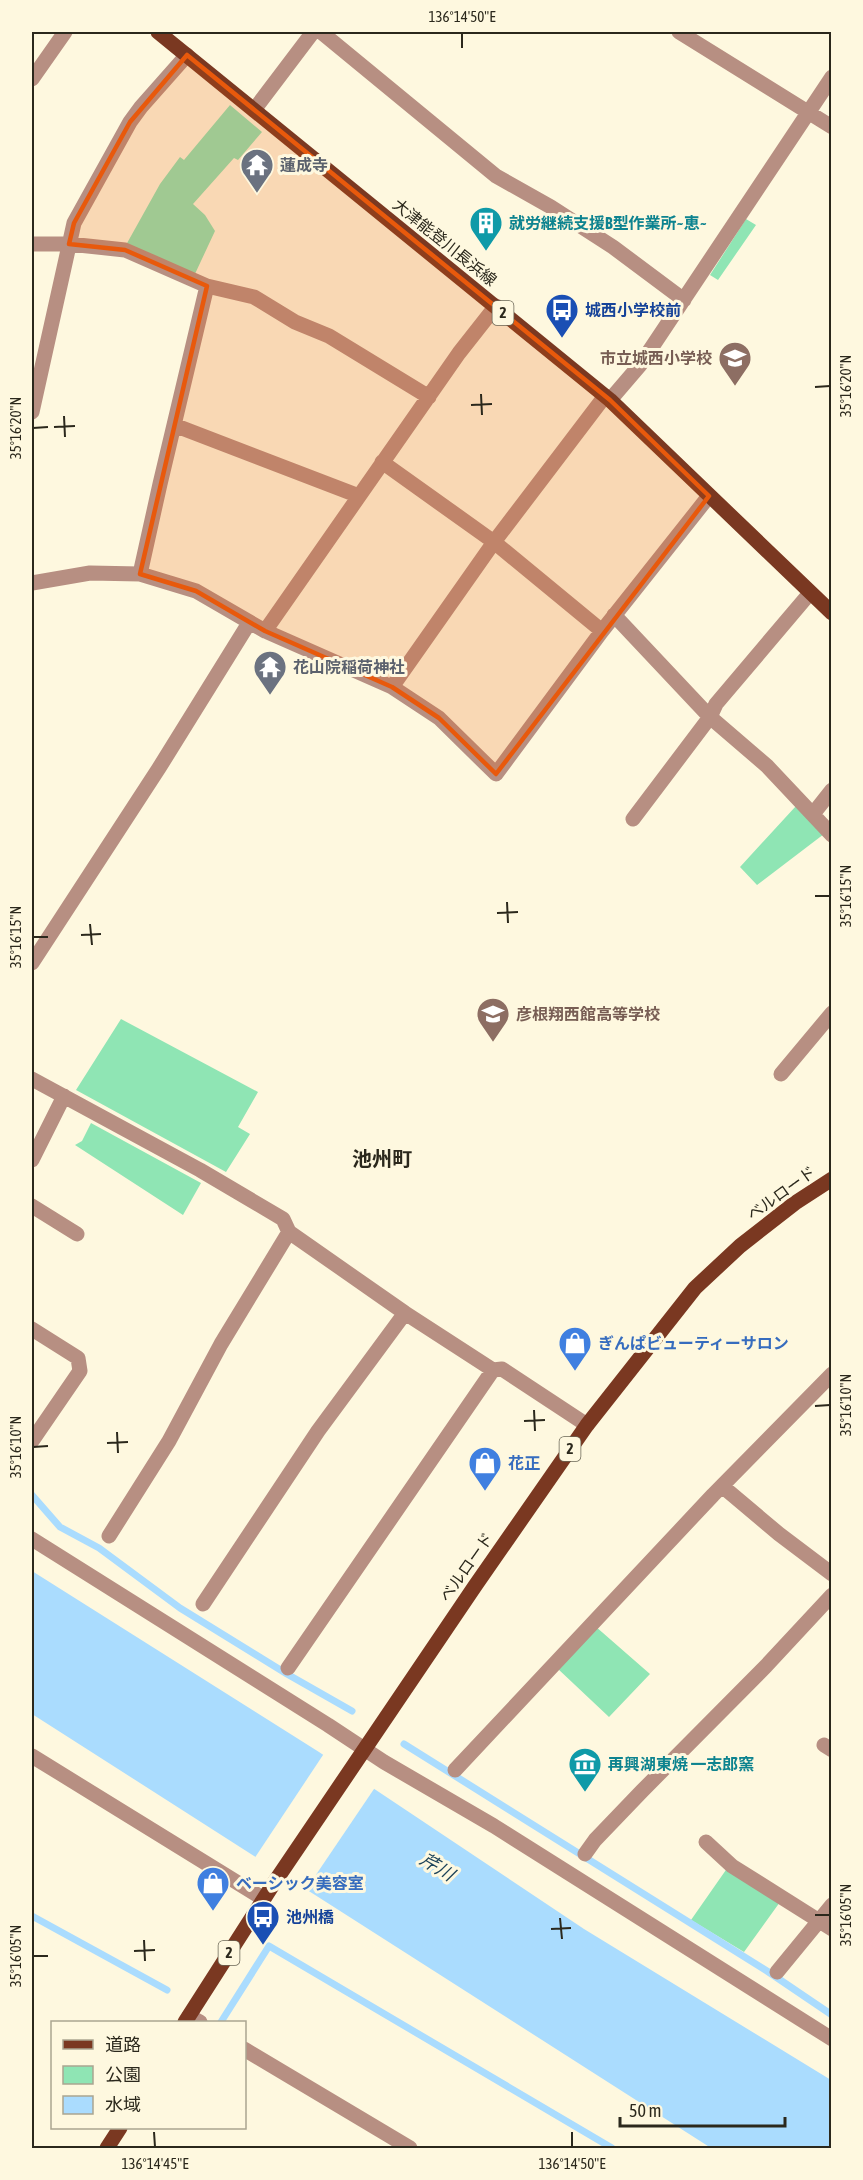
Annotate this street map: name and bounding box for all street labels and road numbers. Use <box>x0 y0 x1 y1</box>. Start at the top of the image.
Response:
street label: 大津能登川長浜線 <box>390 195 500 289</box>
road number: 2 <box>492 301 514 325</box>
street label: ベルロード <box>743 1162 819 1224</box>
road number: 2 <box>560 1437 580 1461</box>
street label: ベルロード <box>436 1529 496 1605</box>
road number: 2 <box>218 1941 240 1965</box>

